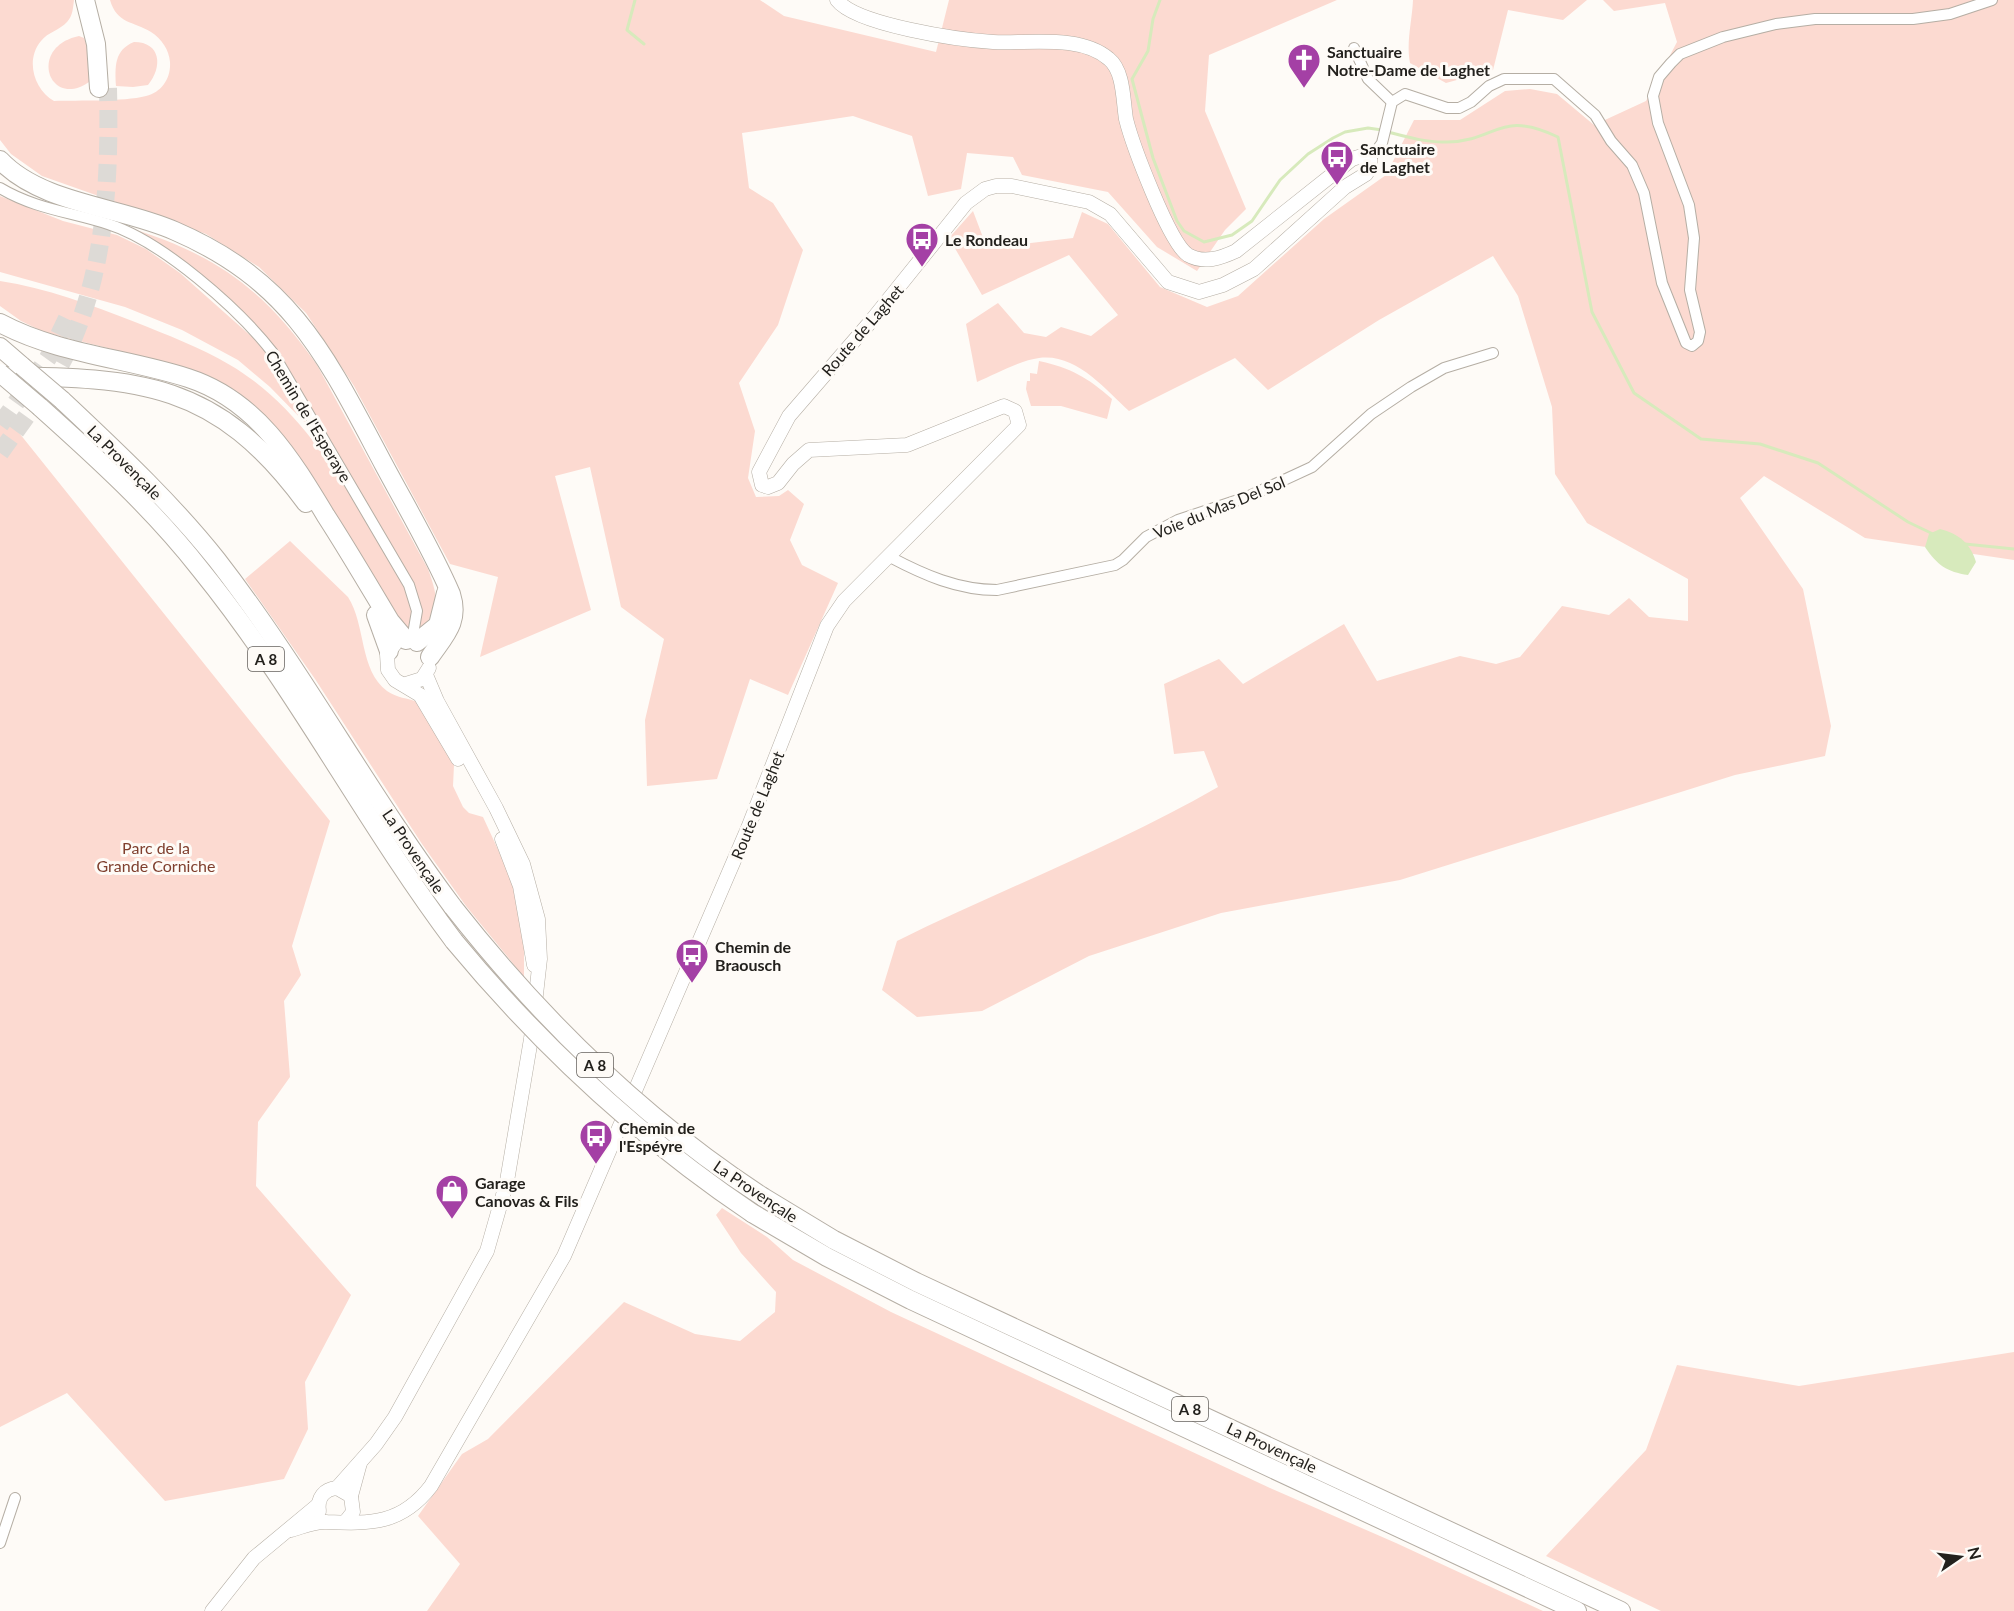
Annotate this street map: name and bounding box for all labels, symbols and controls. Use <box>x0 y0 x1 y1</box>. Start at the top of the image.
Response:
church icon: Sanctuaire Notre-Dame de Laghet <box>1286 42 1322 89</box>
place label: Sanctuaire Notre-Dame de Laghet <box>1327 42 1490 79</box>
bus stop icon: Sanctuaire de Laghet <box>1319 139 1355 186</box>
place label: Sanctuaire de Laghet <box>1360 139 1435 176</box>
bus stop icon: Le Rondeau <box>904 221 940 268</box>
place label: Le Rondeau <box>945 230 1028 249</box>
street label: Route de Laghet <box>817 280 907 380</box>
street label: Chemin de l'Esperaye <box>262 347 356 485</box>
street label: La Provençale <box>84 421 166 503</box>
street label: Voie du Mas Del Sol <box>1150 472 1288 542</box>
road number: A 8 <box>248 647 284 671</box>
street label: Route de Laghet <box>727 748 787 862</box>
street label: La Provençale <box>379 805 449 897</box>
park label: Parc de la Grande Corniche <box>97 838 215 875</box>
bus stop icon: Chemin de Braousch <box>674 937 710 984</box>
place label: Chemin de Braousch <box>715 937 792 974</box>
road number: A 8 <box>577 1053 613 1077</box>
bus stop icon: Chemin de l'Espéyre <box>578 1118 614 1165</box>
place label: Chemin de l'Espéyre <box>619 1118 696 1155</box>
street label: La Provençale <box>710 1156 802 1226</box>
shop icon: Garage Canovas & Fils <box>434 1173 470 1220</box>
place label: Garage Canovas & Fils <box>475 1173 579 1210</box>
road number: A 8 <box>1172 1397 1208 1421</box>
street label: La Provençale <box>1224 1418 1320 1476</box>
north arrow <box>1930 1527 1990 1587</box>
text: N <box>1964 1545 1986 1562</box>

